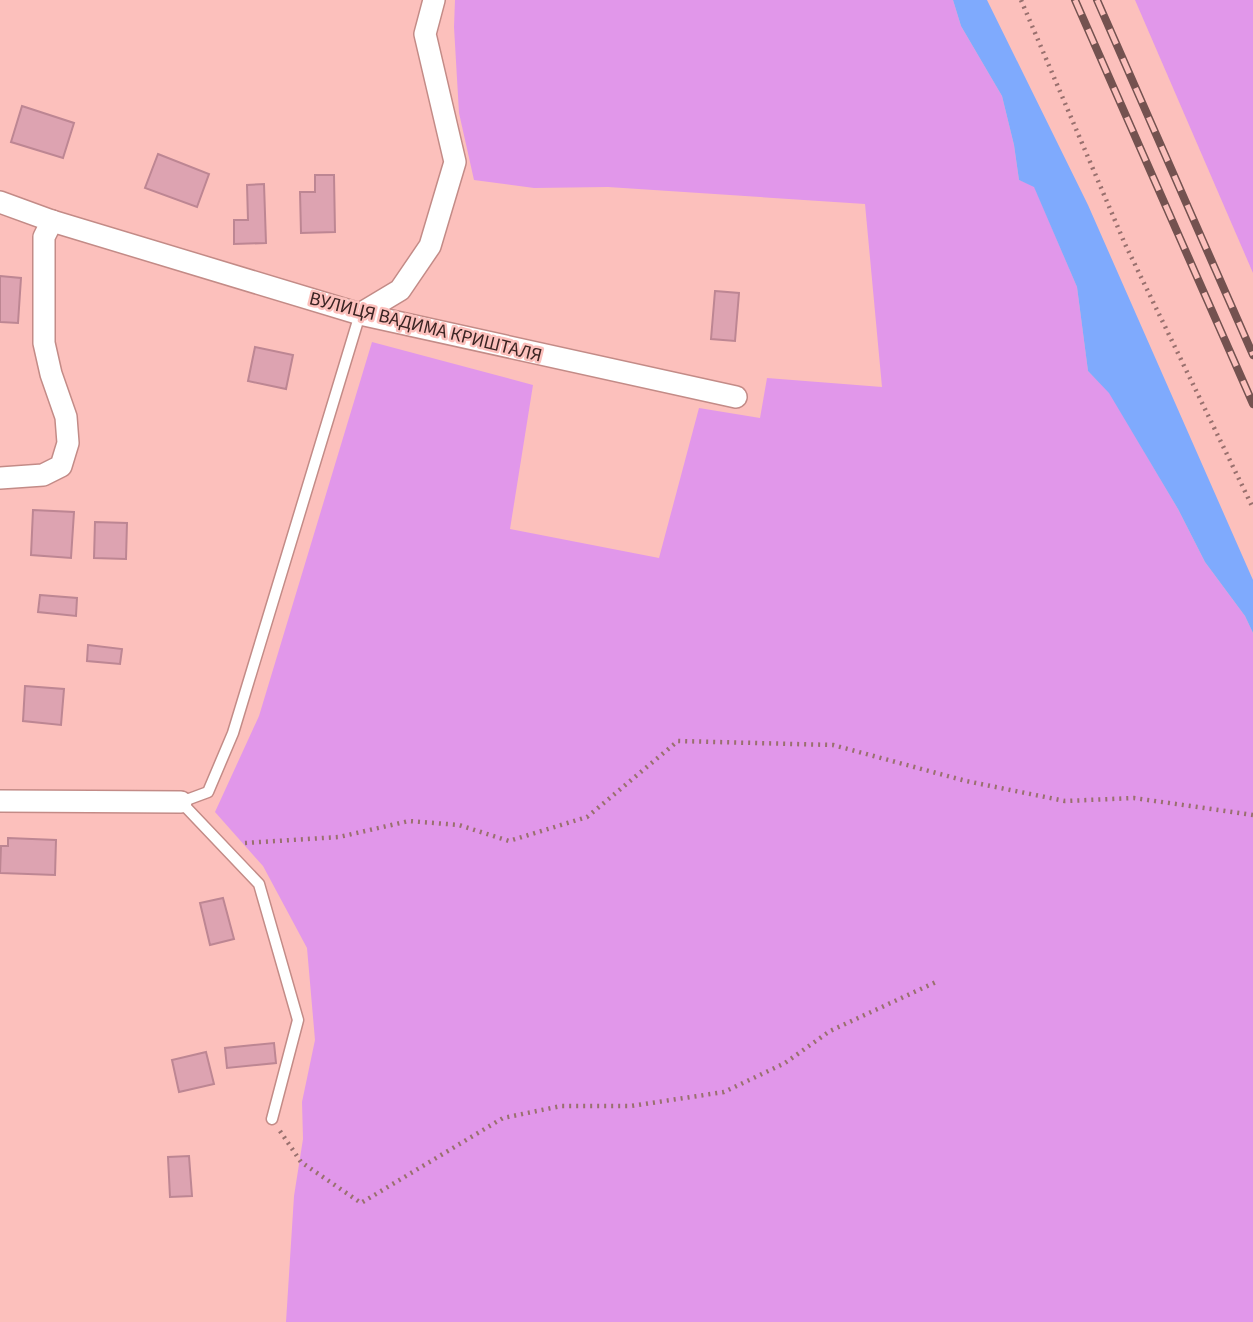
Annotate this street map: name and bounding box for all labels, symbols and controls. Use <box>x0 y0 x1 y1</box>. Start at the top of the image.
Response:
street label: ВУЛИЦЯ ВАДИМА КРИШТАЛЯ <box>306 285 545 369</box>

